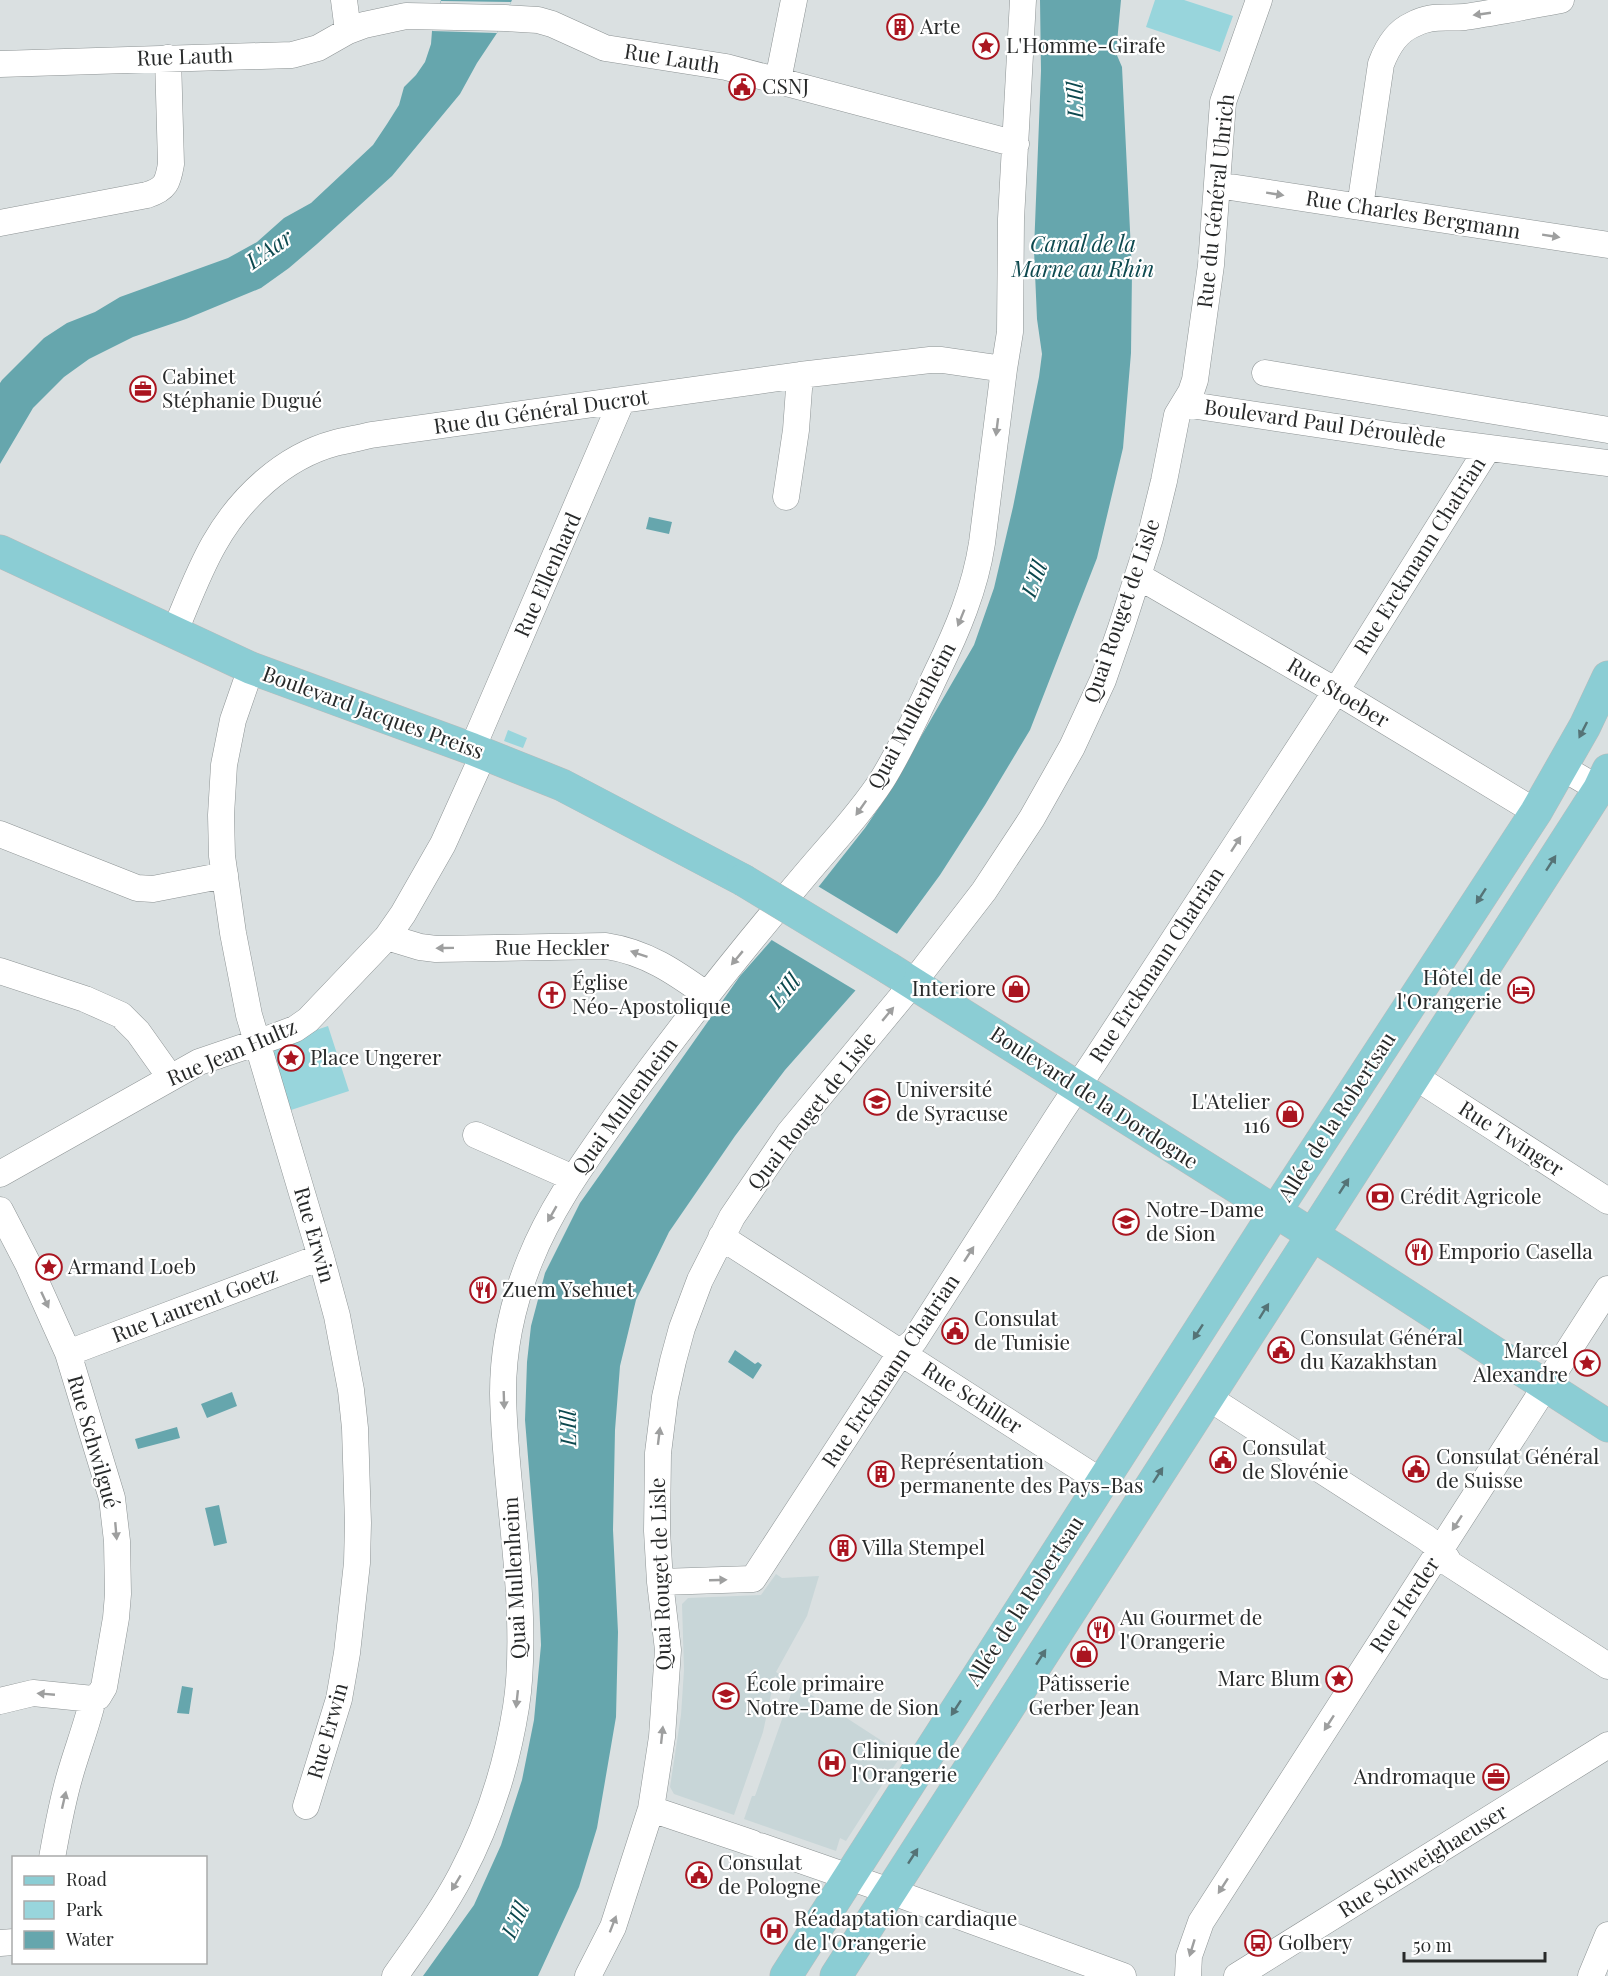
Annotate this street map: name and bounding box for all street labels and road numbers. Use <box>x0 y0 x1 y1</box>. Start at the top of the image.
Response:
street label: Rue Lauth <box>622 36 723 78</box>
street label: Rue Lauth <box>136 39 234 71</box>
street label: Rue du Général Uhrich <box>1189 92 1239 309</box>
street label: Rue Charles Bergmann <box>1304 182 1523 244</box>
street label: Rue du Général Ducrot <box>432 381 650 439</box>
street label: Boulevard Paul Déroulède <box>1203 391 1448 453</box>
street label: Rue Erckmann Chatrian <box>1346 451 1491 659</box>
street label: Rue Ellenhard <box>506 508 586 641</box>
street label: Quai Rouget de Lisle <box>1075 514 1165 706</box>
street label: Quai Mullenheim <box>860 636 961 793</box>
street label: Rue Stoeber <box>1283 650 1396 733</box>
street label: Boulevard Jacques Preiss <box>259 658 488 764</box>
street label: Rue Erckmann Chatrian <box>1082 860 1229 1067</box>
street label: Rue Heckler <box>495 932 610 960</box>
street label: Rue Jean Hultz <box>162 1011 300 1091</box>
street label: Boulevard de la Dordogne <box>986 1019 1204 1174</box>
street label: Quai Rouget de Lisle <box>740 1025 881 1194</box>
street label: Allée de la Robertsau <box>1269 1026 1401 1207</box>
street label: Quai Mullenheim <box>564 1031 683 1179</box>
street label: Rue Twinger <box>1454 1093 1570 1182</box>
street label: Rue Erwin <box>289 1183 343 1286</box>
street label: Rue Laurent Goetz <box>107 1259 281 1348</box>
street label: Rue Erckmann Chatrian <box>814 1267 965 1472</box>
street label: Rue Schiller <box>918 1354 1029 1439</box>
street label: Rue Schwilgué <box>62 1371 127 1511</box>
street label: Quai Rouget de Lisle <box>642 1477 676 1671</box>
street label: Quai Mullenheim <box>495 1496 531 1660</box>
street label: Allée de la Robertsau <box>957 1510 1089 1691</box>
street label: Rue Herder <box>1362 1550 1445 1657</box>
street label: Rue Erwin <box>299 1679 353 1782</box>
street label: Rue Schweighaeuser <box>1332 1796 1512 1923</box>

